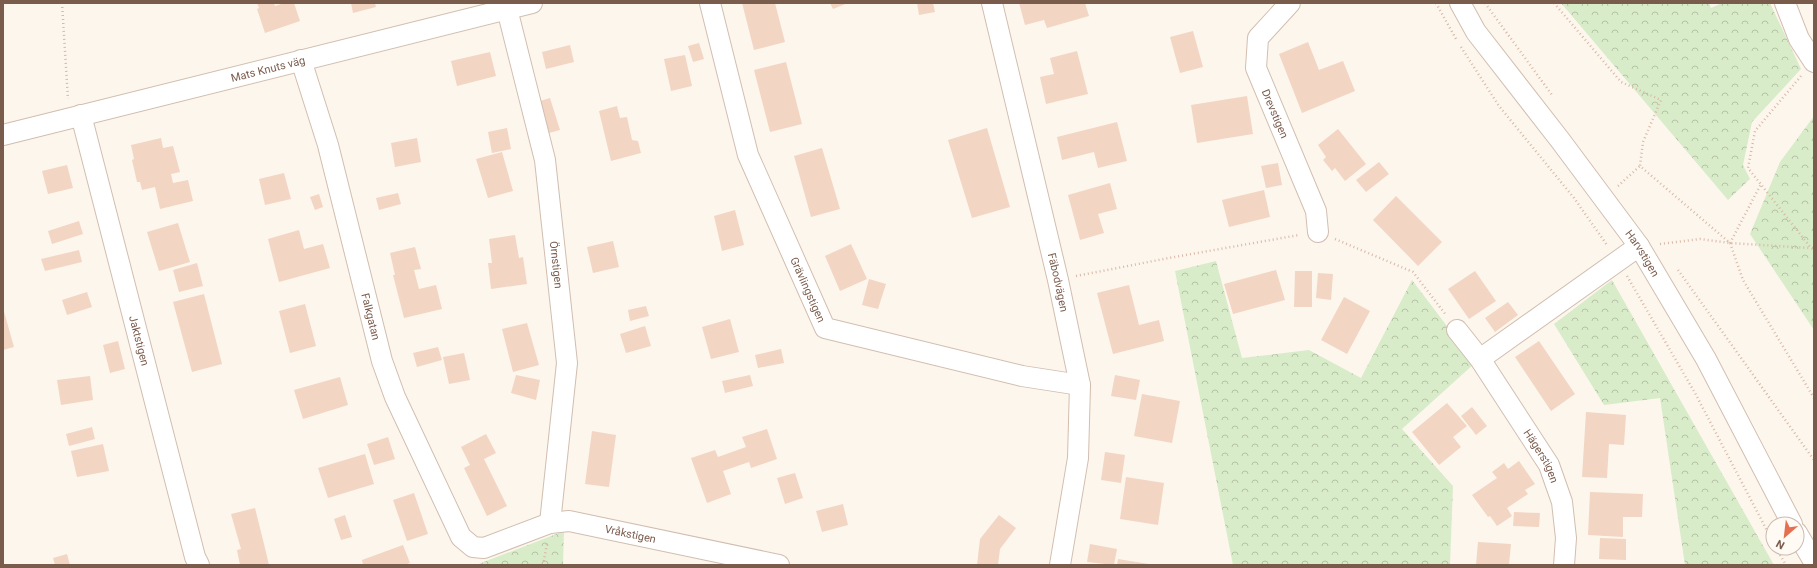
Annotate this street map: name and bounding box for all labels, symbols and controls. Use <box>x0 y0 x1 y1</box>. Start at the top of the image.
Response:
street label: Mats Knuts väg <box>230 54 306 85</box>
street label: Drevstigen <box>1259 87 1291 140</box>
street label: Harvstigen <box>1622 227 1662 279</box>
street label: Örnstigen <box>547 240 565 289</box>
street label: Fäbodvägen <box>1045 252 1070 313</box>
street label: Grävlingstigen <box>787 255 828 324</box>
street label: Falkgatan <box>358 292 383 341</box>
street label: Jaktstigen <box>126 314 151 367</box>
street label: Hägerstigen <box>1521 427 1561 485</box>
north arrow <box>1765 516 1805 556</box>
street label: Vråkstigen <box>604 523 657 546</box>
text: N <box>1774 537 1787 552</box>

